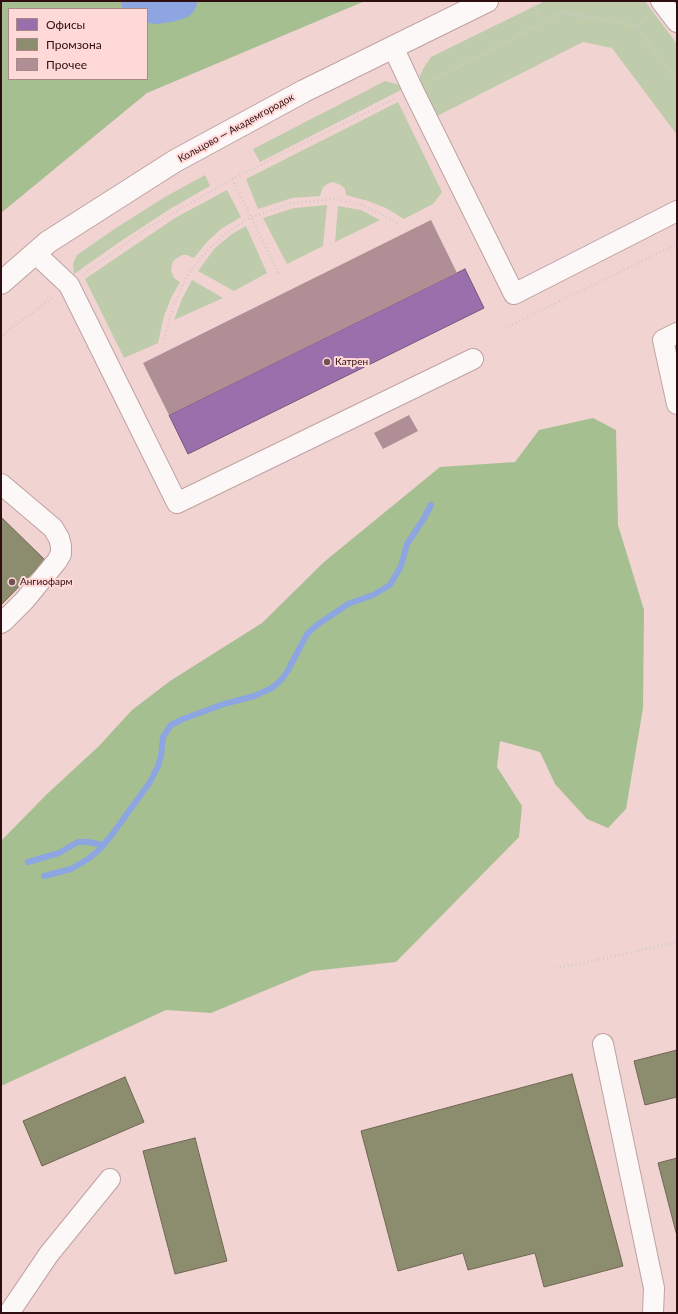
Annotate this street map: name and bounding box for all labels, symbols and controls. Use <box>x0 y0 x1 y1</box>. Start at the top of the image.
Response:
legend <box>8 8 148 80</box>
text: Офисы <box>46 17 85 32</box>
text: Промзона <box>46 37 102 52</box>
text: Прочее <box>46 57 87 72</box>
street label: Кольцово — Академгородок <box>176 91 296 165</box>
place label: Катрен <box>335 356 368 368</box>
marker: Катрен <box>322 357 332 367</box>
place label: Ангиофарм <box>20 576 73 588</box>
marker: Ангиофарм <box>7 577 17 587</box>

